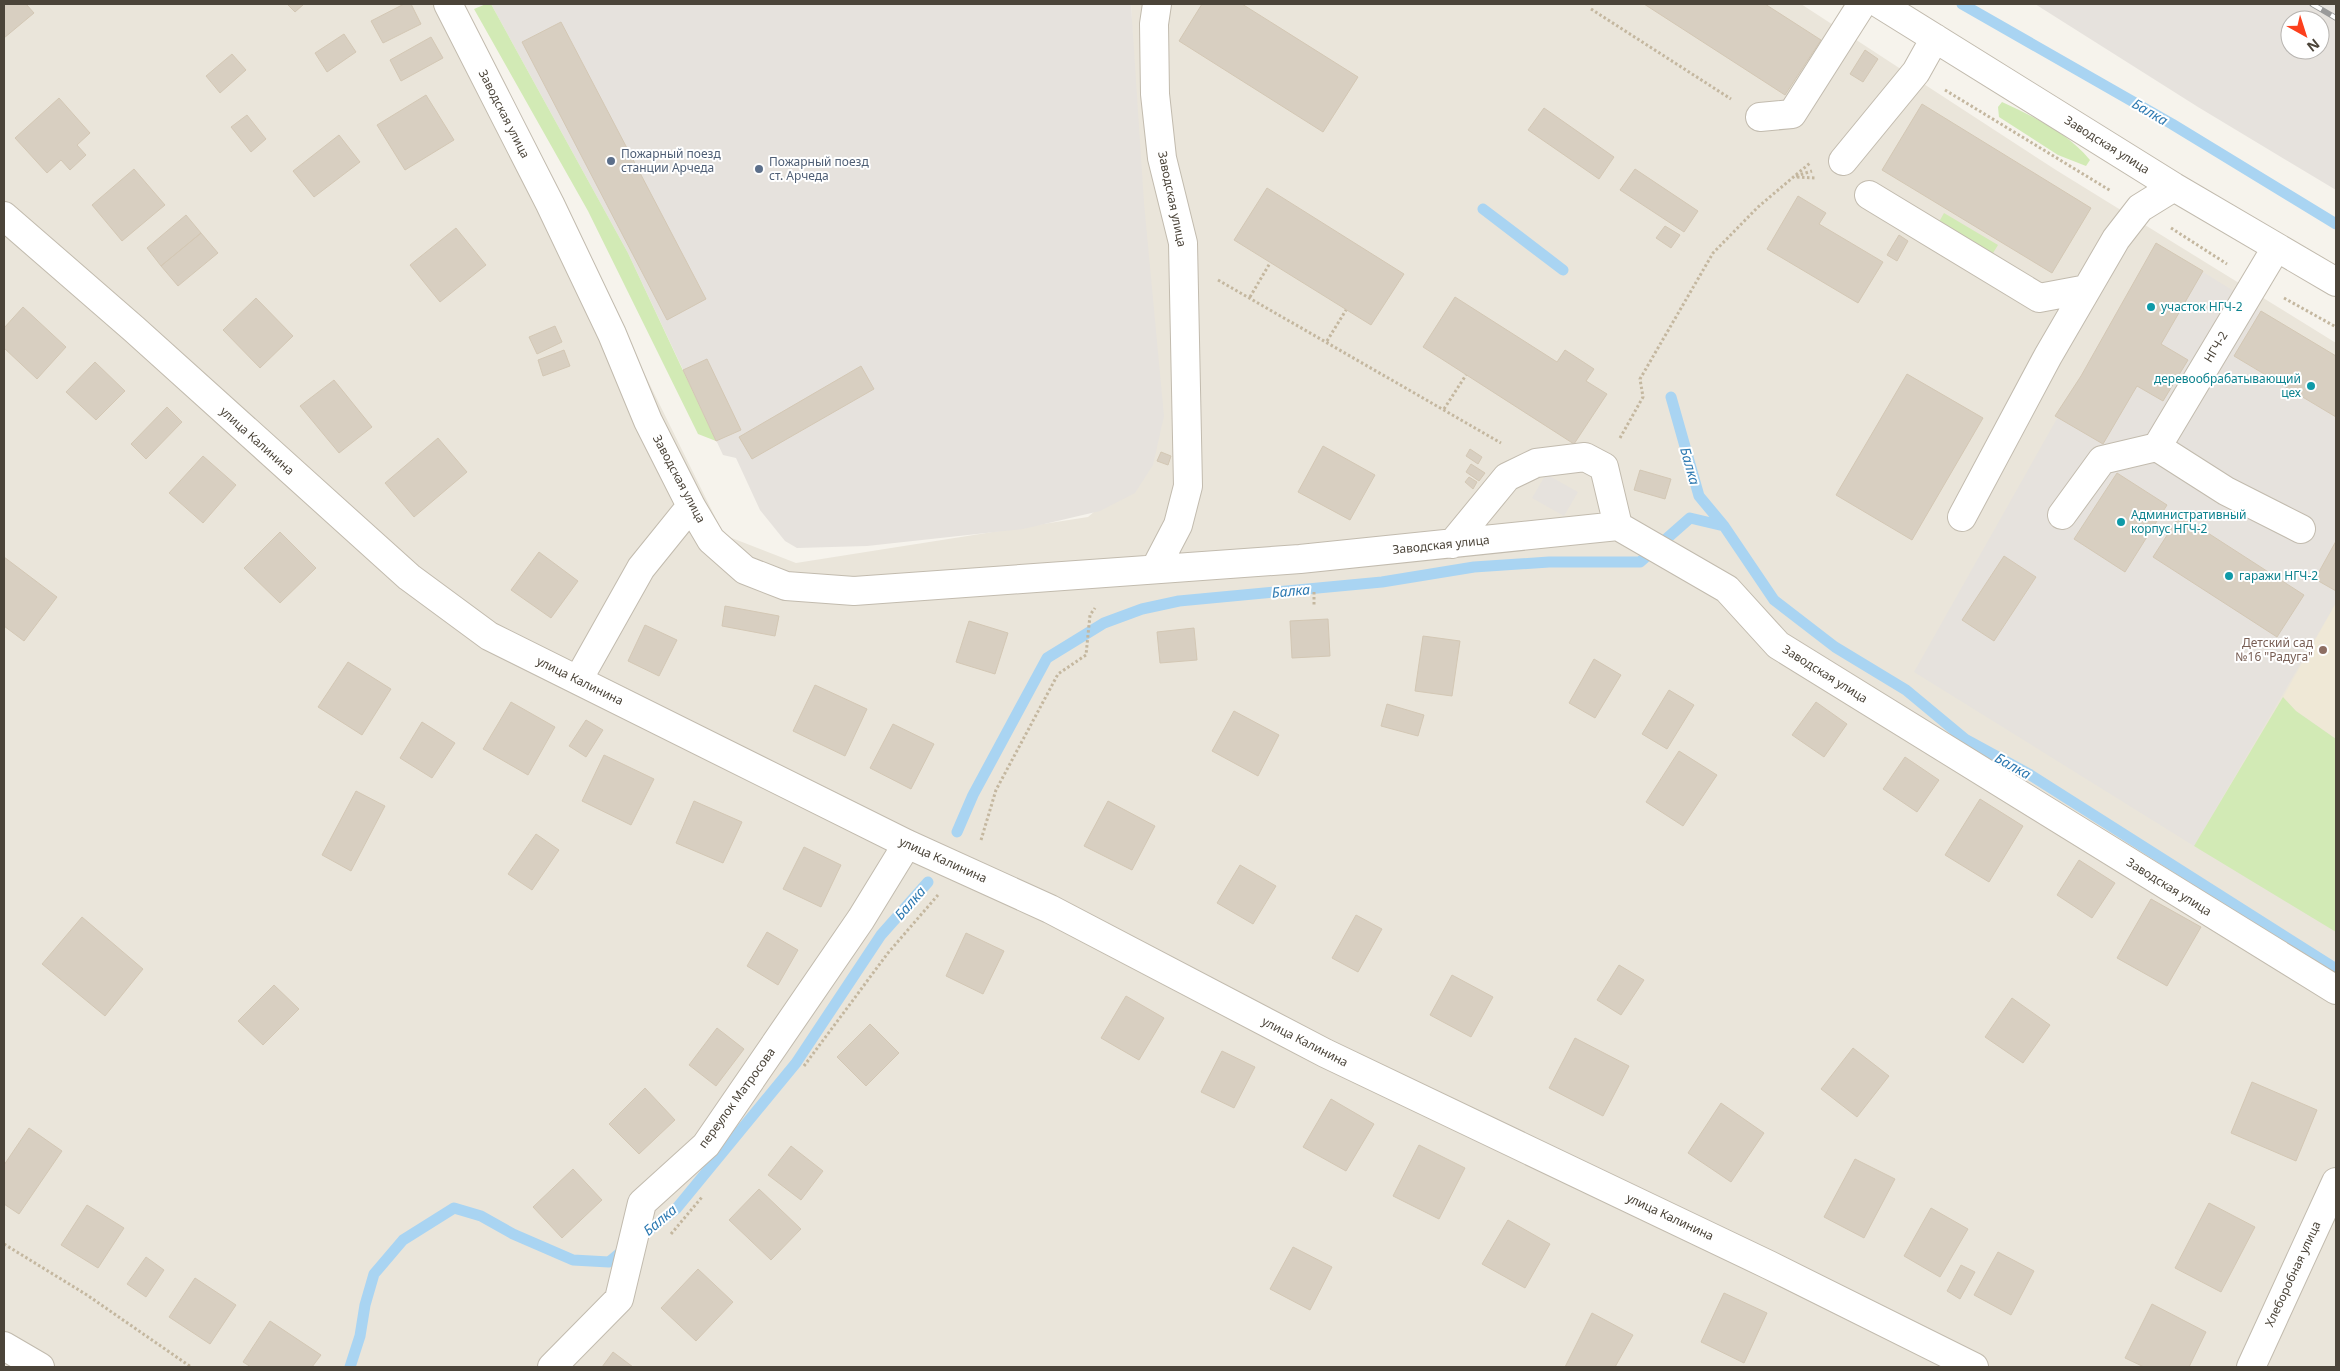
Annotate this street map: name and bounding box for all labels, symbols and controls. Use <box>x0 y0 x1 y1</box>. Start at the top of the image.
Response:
north arrow <box>2280 10 2330 60</box>
text: N <box>2303 35 2324 56</box>
street label: Заводская улица <box>475 66 534 161</box>
water label: Балка <box>2129 94 2172 129</box>
street label: Заводская улица <box>2061 112 2153 178</box>
place label: Пожарный поезд станции Арчеда <box>621 145 721 176</box>
street label: Заводская улица <box>1154 149 1191 248</box>
place label: Пожарный поезд ст. Арчеда <box>769 153 869 184</box>
marker: Пожарный поезд станции Арчеда <box>605 155 617 167</box>
marker: Пожарный поезд ст. Арчеда <box>753 163 765 175</box>
place label: участок НГЧ-2 <box>2161 298 2243 315</box>
marker: участок НГЧ-2 <box>2145 301 2157 313</box>
street label: НГЧ-2 <box>2200 328 2232 366</box>
place label: деревообрабатывающий цех <box>2154 370 2302 401</box>
marker: деревообрабатывающий цех <box>2305 380 2317 392</box>
street label: улица Калинина <box>217 403 298 479</box>
street label: Заводская улица <box>649 432 710 526</box>
water label: Балка <box>1676 445 1705 487</box>
place label: Административный корпус НГЧ-2 <box>2131 506 2247 537</box>
marker: Административный корпус НГЧ-2 <box>2115 516 2127 528</box>
street label: Заводская улица <box>1392 531 1490 558</box>
place label: гаражи НГЧ-2 <box>2239 567 2318 584</box>
marker: гаражи НГЧ-2 <box>2223 570 2235 582</box>
water label: Балка <box>1271 579 1311 602</box>
place label: Детский сад №16 "Радуга" <box>2235 634 2314 665</box>
street label: Заводская улица <box>1779 641 1871 707</box>
marker: Детский сад №16 "Радуга" <box>2317 644 2329 656</box>
street label: улица Калинина <box>534 652 626 709</box>
water label: Балка <box>1992 748 2035 783</box>
street label: улица Калинина <box>897 833 990 887</box>
street label: Заводская улица <box>2123 854 2215 920</box>
water label: Балка <box>890 882 929 923</box>
street label: улица Калинина <box>1259 1013 1351 1071</box>
street label: переулок Матросова <box>694 1044 779 1151</box>
street label: улица Калинина <box>1624 1189 1717 1244</box>
water label: Балка <box>639 1200 681 1239</box>
street label: Хлеборобная улица <box>2261 1218 2324 1329</box>

